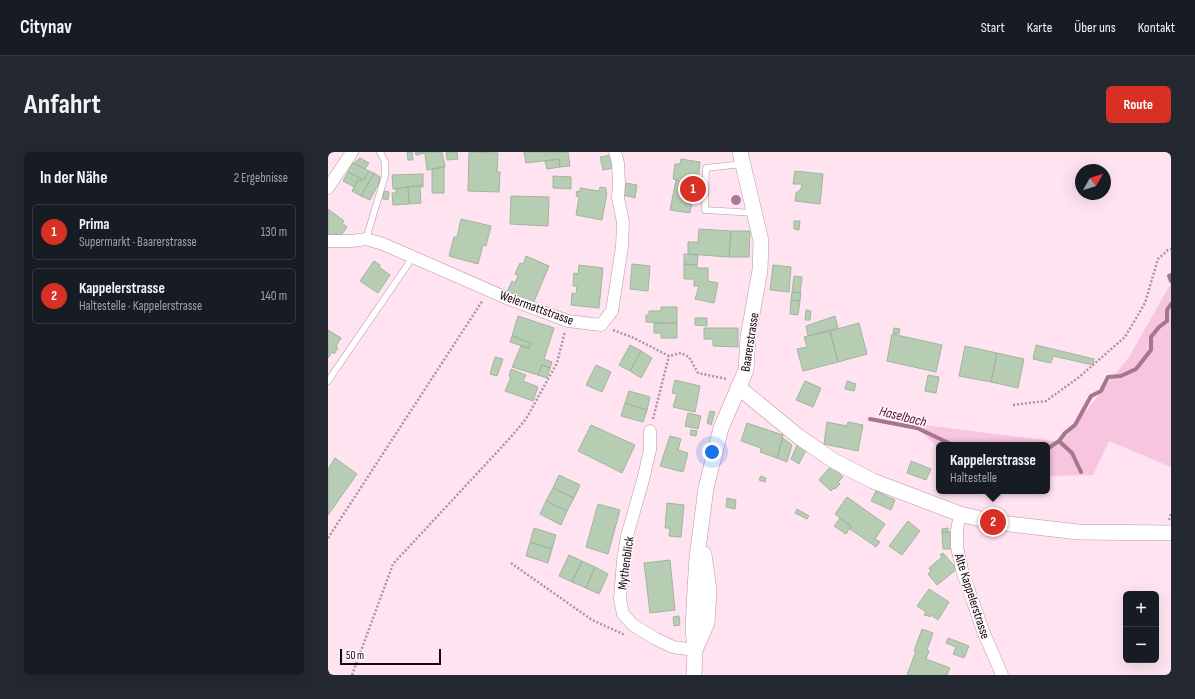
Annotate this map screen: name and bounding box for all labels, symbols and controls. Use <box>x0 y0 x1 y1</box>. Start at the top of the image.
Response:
text: Citynav <box>20 16 72 39</box>
text: Start <box>981 19 1005 36</box>
text: Karte <box>1027 19 1052 36</box>
text: Über uns <box>1074 19 1116 36</box>
text: Kontakt <box>1138 19 1175 36</box>
button: Route <box>1106 86 1171 123</box>
text: Anfahrt <box>24 88 101 121</box>
north arrow <box>1075 164 1111 200</box>
text: In der Nähe <box>40 168 107 188</box>
text: 2 Ergebnisse <box>234 170 288 186</box>
pin: 1 <box>680 174 706 204</box>
text: Prima <box>79 215 110 234</box>
text: 1 <box>51 224 57 240</box>
text: 130 m <box>261 224 287 240</box>
text: Supermarkt · Baarerstrasse <box>79 234 197 250</box>
text: Kappelerstrasse <box>79 279 165 298</box>
street label: Weiermattstrasse <box>497 287 576 329</box>
text: 2 <box>51 288 57 304</box>
text: 140 m <box>261 288 287 304</box>
text: Haltestelle · Kappelerstrasse <box>79 298 202 314</box>
street label: Baarerstrasse <box>737 311 763 373</box>
water label: Haselbach <box>877 402 928 431</box>
your location <box>702 442 722 462</box>
popup <box>936 442 1050 494</box>
text: Kappelerstrasse <box>950 451 1036 470</box>
text: Haltestelle <box>950 470 997 486</box>
pin: 2 <box>980 507 1006 537</box>
street label: Mythenblick <box>614 535 638 591</box>
street label: Alte Kappelerstrasse <box>950 551 993 641</box>
map controls <box>1123 591 1159 663</box>
button: + <box>1123 591 1159 627</box>
button: − <box>1123 627 1159 663</box>
scale bar <box>340 647 441 666</box>
text: 50 m <box>346 649 364 662</box>

